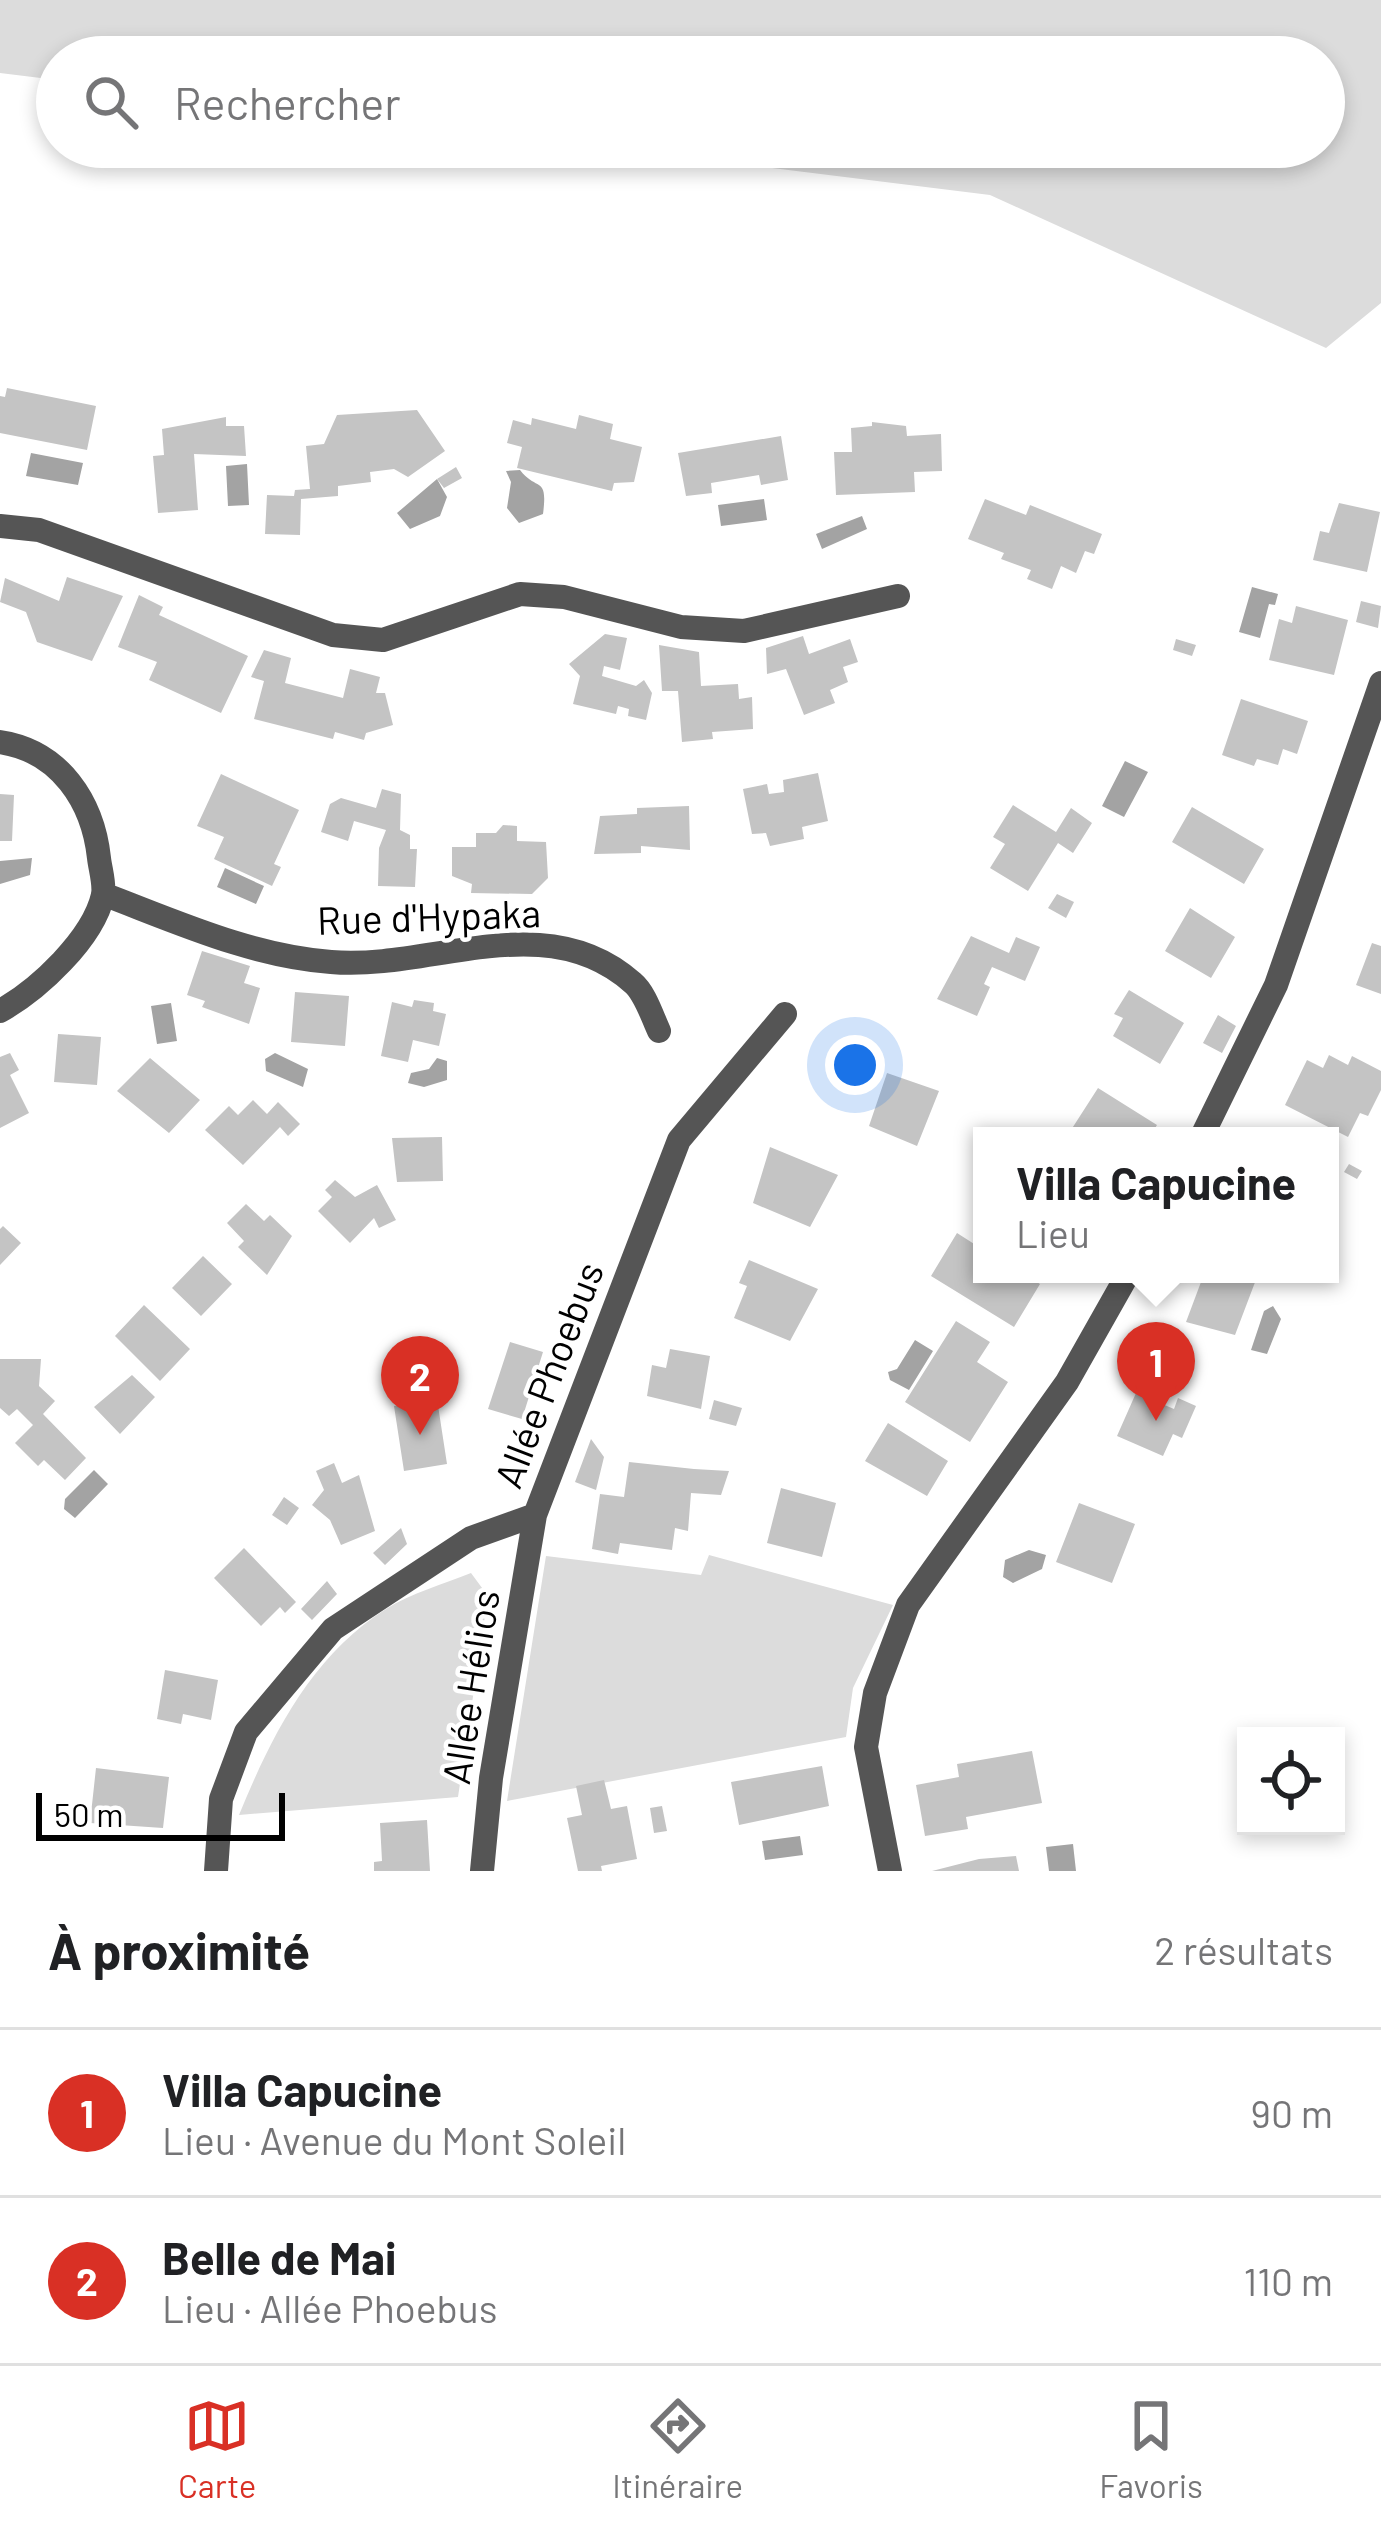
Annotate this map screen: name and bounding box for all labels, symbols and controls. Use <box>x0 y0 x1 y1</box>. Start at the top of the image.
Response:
search box <box>36 36 1345 168</box>
icon: search <box>78 69 144 135</box>
text: Rechercher <box>174 75 401 129</box>
street label: Rue d'Hypaka <box>316 888 542 943</box>
your location <box>825 1035 885 1095</box>
popup <box>973 1127 1339 1283</box>
text: Villa Capucine <box>1016 1155 1296 1209</box>
text: Lieu <box>1016 1209 1090 1256</box>
street label: Allée Phoebus <box>483 1255 612 1494</box>
pin: 1 <box>1117 1322 1195 1421</box>
pin: 2 <box>381 1336 459 1435</box>
street label: Allée Hélios <box>431 1586 508 1787</box>
map controls <box>1237 1727 1345 1835</box>
button: locate <box>1237 1727 1345 1835</box>
scale bar <box>36 1787 285 1840</box>
text: 50 m <box>54 1794 124 1834</box>
text: À proximité <box>48 1919 310 1980</box>
text: 2 résultats <box>1154 1926 1333 1973</box>
text: Villa Capucine <box>162 2062 442 2116</box>
text: 1 <box>80 2089 94 2136</box>
text: 90 m <box>1251 2089 1333 2136</box>
text: Lieu · Avenue du Mont Soleil <box>162 2116 626 2163</box>
text: Belle de Mai <box>162 2230 396 2284</box>
text: 2 <box>76 2257 98 2304</box>
text: 110 m <box>1243 2257 1333 2304</box>
text: Lieu · Allée Phoebus <box>162 2284 497 2331</box>
tab: Carte <box>178 2393 256 2505</box>
tab: Itinéraire <box>612 2393 743 2505</box>
tab: Favoris <box>1099 2393 1203 2505</box>

